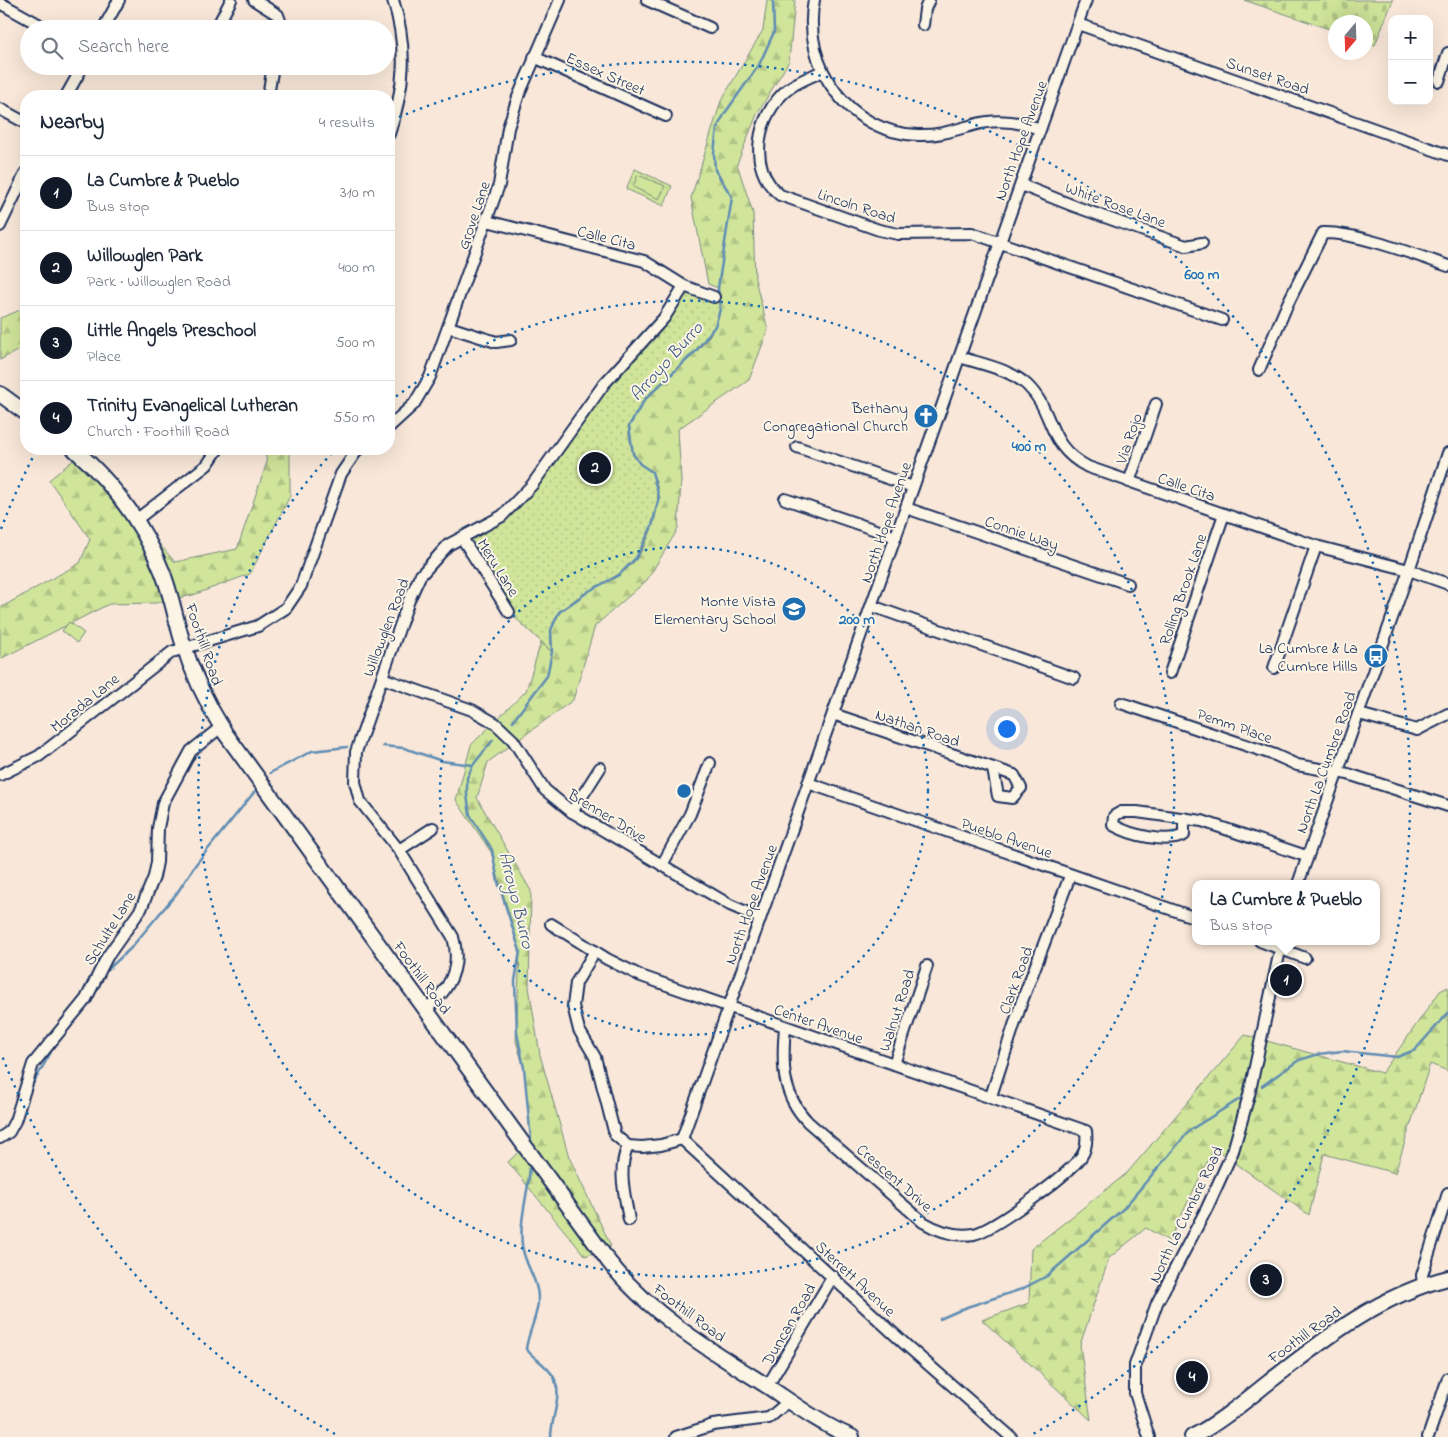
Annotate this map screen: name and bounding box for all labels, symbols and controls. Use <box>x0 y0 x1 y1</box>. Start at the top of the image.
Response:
north arrow <box>1328 15 1373 60</box>
map controls <box>1388 15 1433 105</box>
button: + <box>1388 15 1433 60</box>
search box <box>20 20 395 75</box>
icon: search <box>38 34 66 62</box>
text: Search here <box>78 34 169 61</box>
street label: Essex Street <box>562 47 649 103</box>
street label: Sunset Road <box>1222 51 1312 102</box>
button: − <box>1388 60 1433 105</box>
street label: North Hope Avenue <box>989 76 1055 204</box>
text: Nearby <box>40 108 104 138</box>
text: 4 results <box>319 111 375 135</box>
text: La Cumbre & Pueblo <box>87 168 239 195</box>
street label: White Rose Lane <box>1062 177 1170 235</box>
street label: Grove Lane <box>452 178 498 253</box>
text: 1 <box>53 181 59 205</box>
text: 310 m <box>340 181 375 205</box>
street label: Lincoln Road <box>814 183 899 231</box>
text: Bus stop <box>87 195 150 219</box>
street label: Calle Cita <box>575 220 638 258</box>
text: Willowglen Park <box>87 243 203 270</box>
text: 2 <box>52 256 60 280</box>
text: 400 m <box>338 256 375 280</box>
text: 600 m <box>1184 264 1220 286</box>
text: Park · Willowglen Road <box>87 270 231 294</box>
water label: Arroyo Burro <box>625 316 711 408</box>
text: Little Angels Preschool <box>87 318 256 345</box>
text: 3 <box>53 331 59 355</box>
text: 500 m <box>336 331 375 355</box>
text: Place <box>87 345 121 369</box>
text: Trinity Evangelical Lutheran <box>87 393 298 420</box>
place label: Bethany Congregational Church <box>763 397 908 439</box>
church icon: Bethany Congregational Church <box>913 403 939 429</box>
text: 4 <box>53 406 59 430</box>
text: 550 m <box>333 406 375 430</box>
street label: Via Rojo <box>1110 410 1150 468</box>
text: Church · Foothill Road <box>87 420 229 444</box>
text: 400 m <box>1011 436 1047 458</box>
pin: 2 <box>579 449 611 487</box>
street label: North Hope Avenue <box>855 458 919 586</box>
street label: Calle Cita <box>1154 467 1218 509</box>
street label: Connie Way <box>981 510 1062 558</box>
street label: Rolling Brook Lane <box>1154 530 1214 649</box>
street label: Meru Lane <box>470 534 525 602</box>
street label: Willowglen Road <box>357 575 417 680</box>
place label: Monte Vista Elementary School <box>653 590 776 632</box>
school or university icon: Monte Vista Elementary School <box>781 596 807 622</box>
street label: Foothill Road <box>178 599 228 689</box>
text: 200 m <box>838 609 875 631</box>
place label: La Cumbre & La Cumbre Hills <box>1259 637 1358 679</box>
bus stop icon: La Cumbre & La Cumbre Hills <box>1363 643 1389 669</box>
street label: Morada Lane <box>45 668 126 739</box>
street label: North La Cumbre Road <box>1290 688 1364 837</box>
street label: Nathan Road <box>872 703 963 755</box>
street label: Pemm Place <box>1193 703 1276 751</box>
your location <box>994 716 1020 742</box>
centre of rings <box>675 782 693 800</box>
street label: Brenner Drive <box>562 783 652 850</box>
street label: Pueblo Avenue <box>957 812 1056 866</box>
street label: North Hope Avenue <box>719 840 785 968</box>
water label: Arroyo Burro <box>490 849 540 952</box>
popup <box>1192 880 1380 945</box>
street label: Schulte Lane <box>79 887 143 971</box>
text: La Cumbre & Pueblo <box>1210 887 1362 914</box>
text: Bus stop <box>1210 914 1272 938</box>
street label: Foothill Road <box>386 936 456 1020</box>
street label: Clark Road <box>993 943 1040 1018</box>
pin: 1 <box>1270 961 1302 999</box>
street label: Walnut Road <box>873 967 922 1055</box>
street label: Center Avenue <box>770 998 867 1052</box>
street label: Crescent Drive <box>850 1139 938 1219</box>
street label: North La Cumbre Road <box>1143 1143 1230 1287</box>
street label: Sterrett Avenue <box>809 1236 901 1324</box>
pin: 3 <box>1250 1261 1282 1299</box>
street label: Foothill Road <box>647 1278 730 1349</box>
street label: Duncan Road <box>756 1280 823 1371</box>
street label: Foothill Road <box>1263 1301 1347 1371</box>
pin: 4 <box>1176 1358 1208 1396</box>

